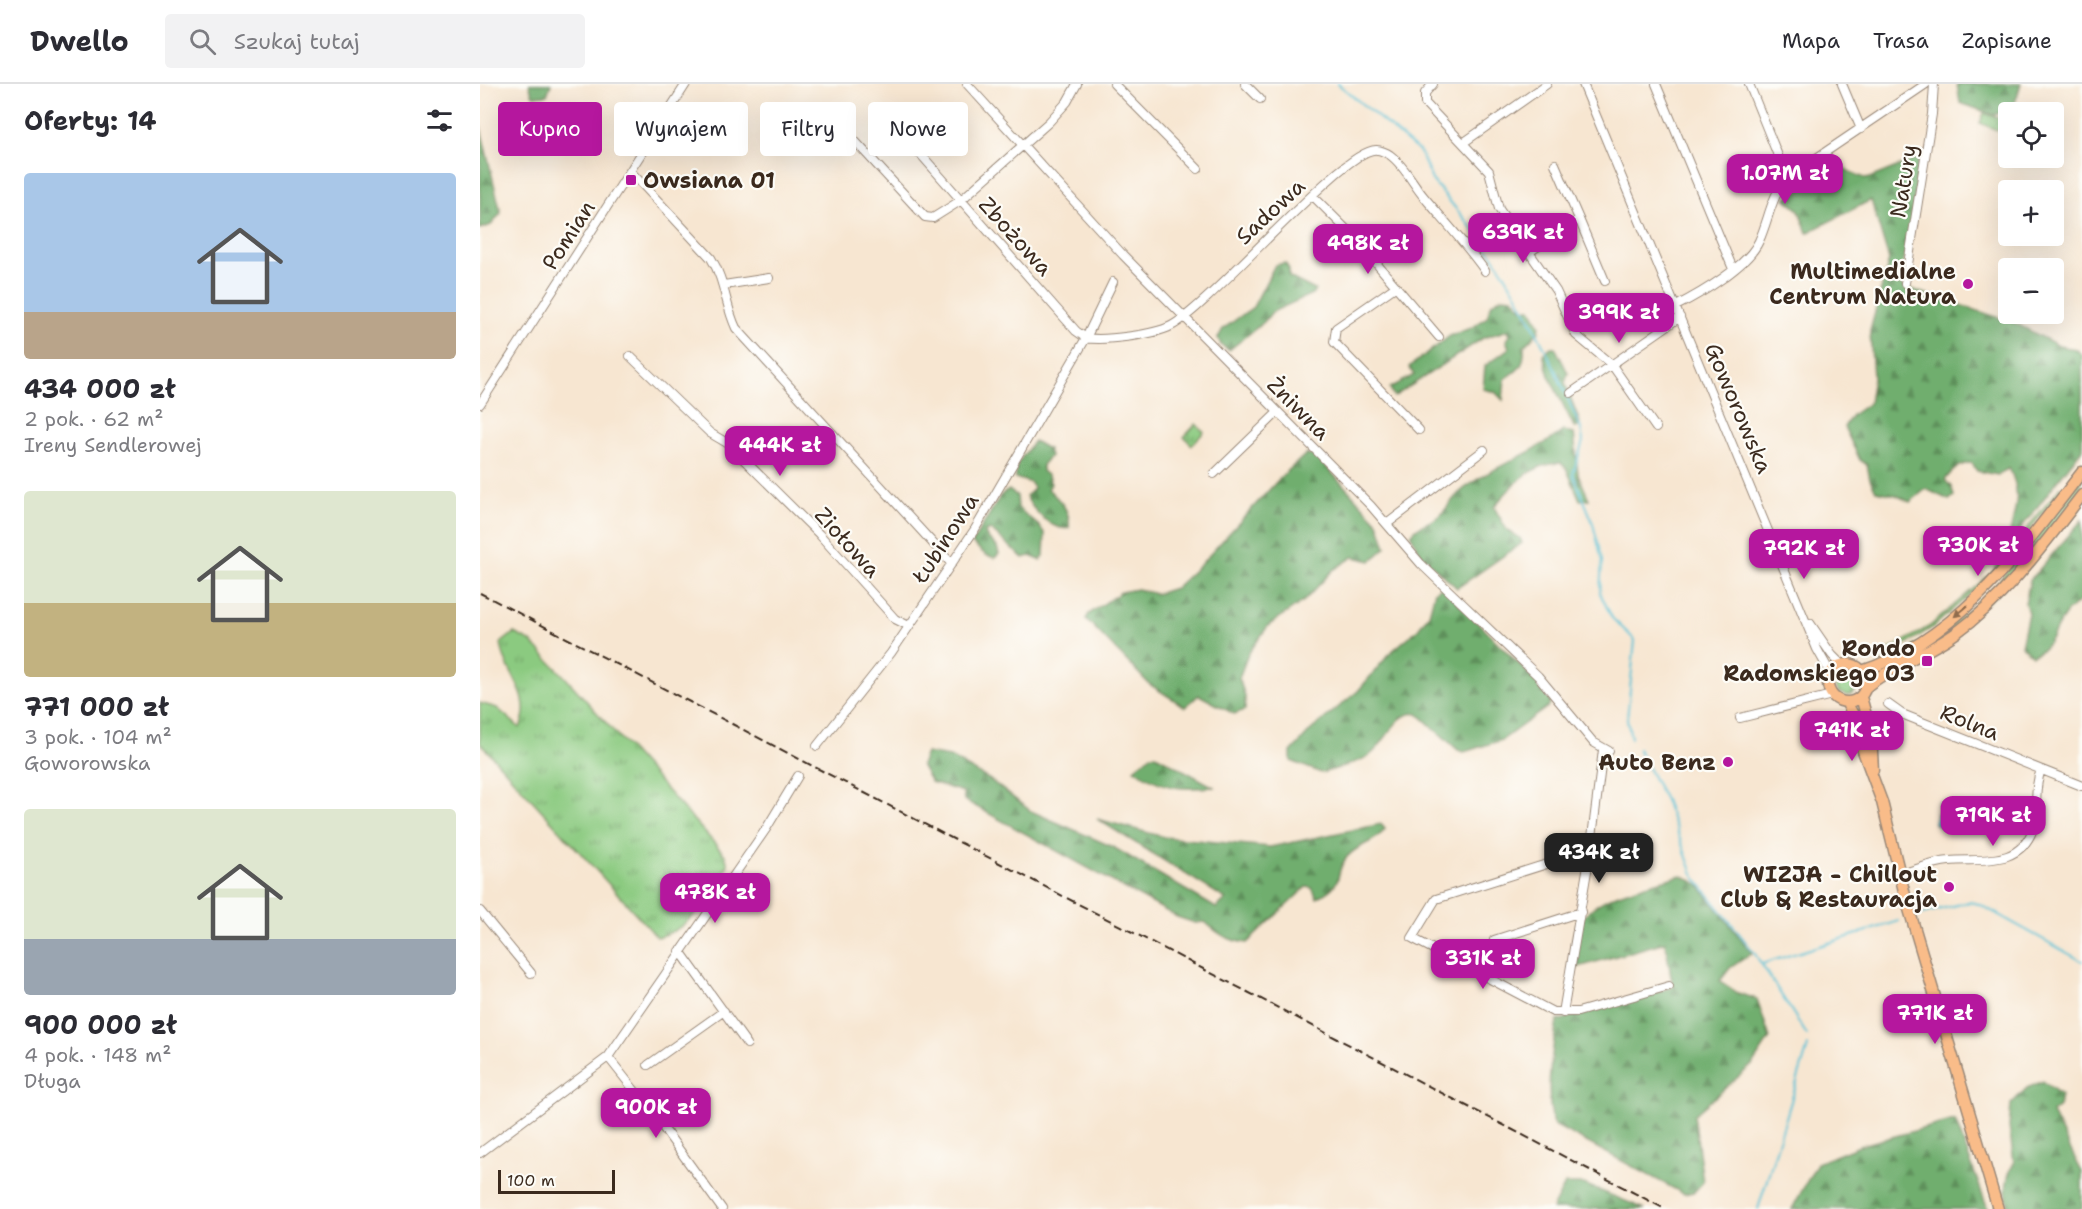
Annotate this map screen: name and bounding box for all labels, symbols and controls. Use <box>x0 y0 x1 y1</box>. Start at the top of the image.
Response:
search box <box>165 14 585 68</box>
text: Dwello <box>30 22 129 60</box>
icon: search <box>186 25 219 58</box>
text: Szukaj tutaj <box>234 27 360 56</box>
text: Mapa <box>1782 27 1840 55</box>
text: Trasa <box>1873 27 1929 55</box>
text: Zapisane <box>1962 27 2052 55</box>
chip: Kupno <box>498 102 602 156</box>
chip: Wynajem <box>614 102 748 156</box>
chip: Filtry <box>760 102 856 156</box>
chip: Nowe <box>868 102 968 156</box>
map controls <box>1998 102 2064 324</box>
button: locate <box>1998 102 2064 168</box>
text: Oferty: 14 <box>24 103 157 138</box>
icon: filters <box>423 104 456 137</box>
street label: Natury <box>1883 142 1924 220</box>
pin: 1.07M zł <box>1723 154 1847 205</box>
text: 1.07M zł <box>1741 160 1829 186</box>
place label: Owsiana 01 <box>643 166 775 195</box>
street label: Sadowa <box>1229 172 1311 251</box>
marker: Owsiana 01 <box>624 173 638 187</box>
button: + <box>1998 180 2064 246</box>
street label: Zbożowa <box>972 191 1059 282</box>
street label: Pomian <box>535 195 602 276</box>
icon: home <box>186 212 294 320</box>
pin: 639K zł <box>1468 213 1578 264</box>
text: 639K zł <box>1482 219 1564 245</box>
pin: 498K zł <box>1313 224 1423 275</box>
text: 498K zł <box>1327 230 1409 256</box>
place label: Multimedialne Centrum Natura <box>1769 257 1956 311</box>
button: − <box>1998 258 2064 324</box>
marker: Multimedialne Centrum Natura <box>1961 277 1975 291</box>
pin: 399K zł <box>1564 293 1674 344</box>
text: 399K zł <box>1578 299 1660 325</box>
street label: Goworowska <box>1698 338 1779 478</box>
street label: Żniwna <box>1261 370 1337 447</box>
text: 434 000 zł <box>24 371 176 406</box>
text: 2 pok. · 62 m² <box>24 406 163 432</box>
pin: 444K zł <box>725 426 835 477</box>
text: Ireny Sendlerowej <box>24 432 202 458</box>
text: 444K zł <box>739 432 821 458</box>
street label: Łubinowa <box>905 488 985 590</box>
street label: Ziołowa <box>808 501 887 584</box>
pin: 730K zł <box>1923 526 2033 577</box>
pin: 792K zł <box>1749 529 1859 580</box>
icon: home <box>186 530 294 638</box>
text: 730K zł <box>1937 532 2019 558</box>
text: 792K zł <box>1763 535 1845 561</box>
one-way arrow <box>1954 604 1969 617</box>
place label: Rondo Radomskiego 03 <box>1723 634 1915 688</box>
marker: Rondo Radomskiego 03 <box>1920 654 1934 668</box>
text: 771 000 zł <box>24 689 169 724</box>
street label: Rolna <box>1936 698 2004 748</box>
pin: 741K zł <box>1797 711 1907 762</box>
text: 741K zł <box>1814 717 1890 743</box>
text: 3 pok. · 104 m² <box>24 724 172 750</box>
place label: Auto Benz <box>1598 748 1716 777</box>
text: Goworowska <box>24 750 151 776</box>
marker: Auto Benz <box>1721 755 1735 769</box>
pin: 719K zł <box>1938 796 2048 847</box>
text: 719K zł <box>1955 802 2031 828</box>
pin: 434K zł <box>1544 833 1654 884</box>
text: 434K zł <box>1558 839 1640 865</box>
icon: home <box>186 848 294 956</box>
place label: WIZJA - Chillout Club & Restauracja <box>1720 860 1937 914</box>
pin: 478K zł <box>660 873 770 924</box>
text: 478K zł <box>674 879 756 905</box>
marker: WIZJA - Chillout Club & Restauracja <box>1942 880 1956 894</box>
pin: 331K zł <box>1428 939 1538 990</box>
text: 331K zł <box>1445 945 1521 971</box>
pin: 771K zł <box>1880 994 1990 1045</box>
text: 771K zł <box>1897 1000 1973 1026</box>
text: 900 000 zł <box>24 1007 177 1042</box>
text: 4 pok. · 148 m² <box>24 1042 172 1068</box>
text: Długa <box>24 1068 81 1094</box>
pin: 900K zł <box>601 1088 711 1139</box>
text: 900K zł <box>615 1094 697 1120</box>
scale bar <box>498 1167 615 1194</box>
text: 100 m <box>507 1170 555 1191</box>

